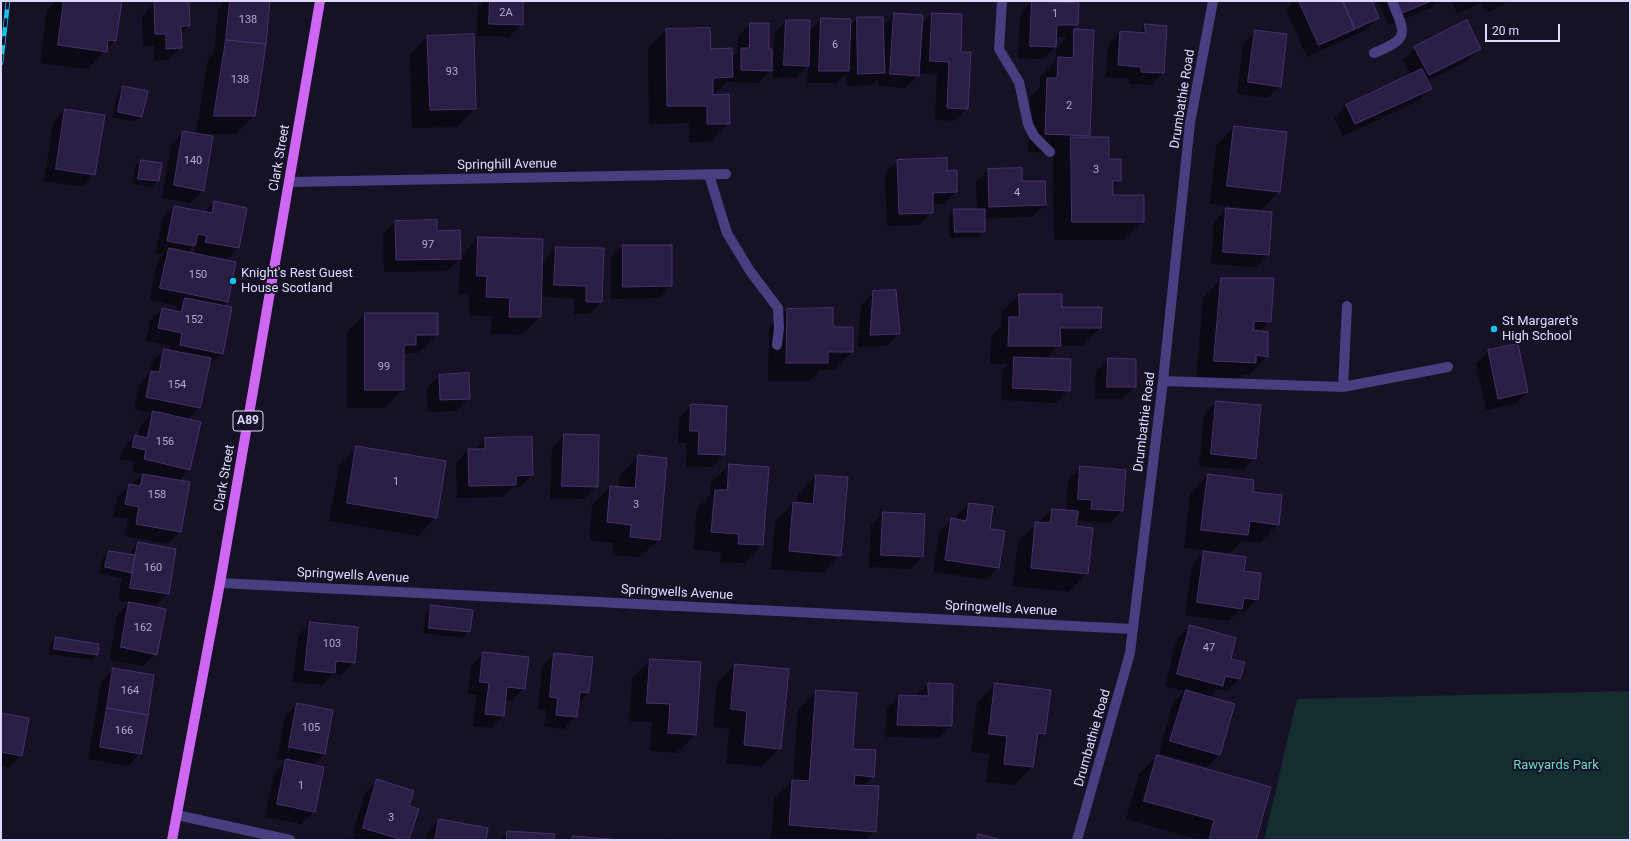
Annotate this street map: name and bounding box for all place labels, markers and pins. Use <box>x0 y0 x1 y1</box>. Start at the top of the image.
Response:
place label: Knight's Rest Guest House Scotland <box>241 266 353 297</box>
marker: Knight's Rest Guest House Scotland <box>228 276 238 286</box>
place label: St Margaret's High School <box>1502 314 1578 345</box>
marker: St Margaret's High School <box>1489 324 1499 334</box>

